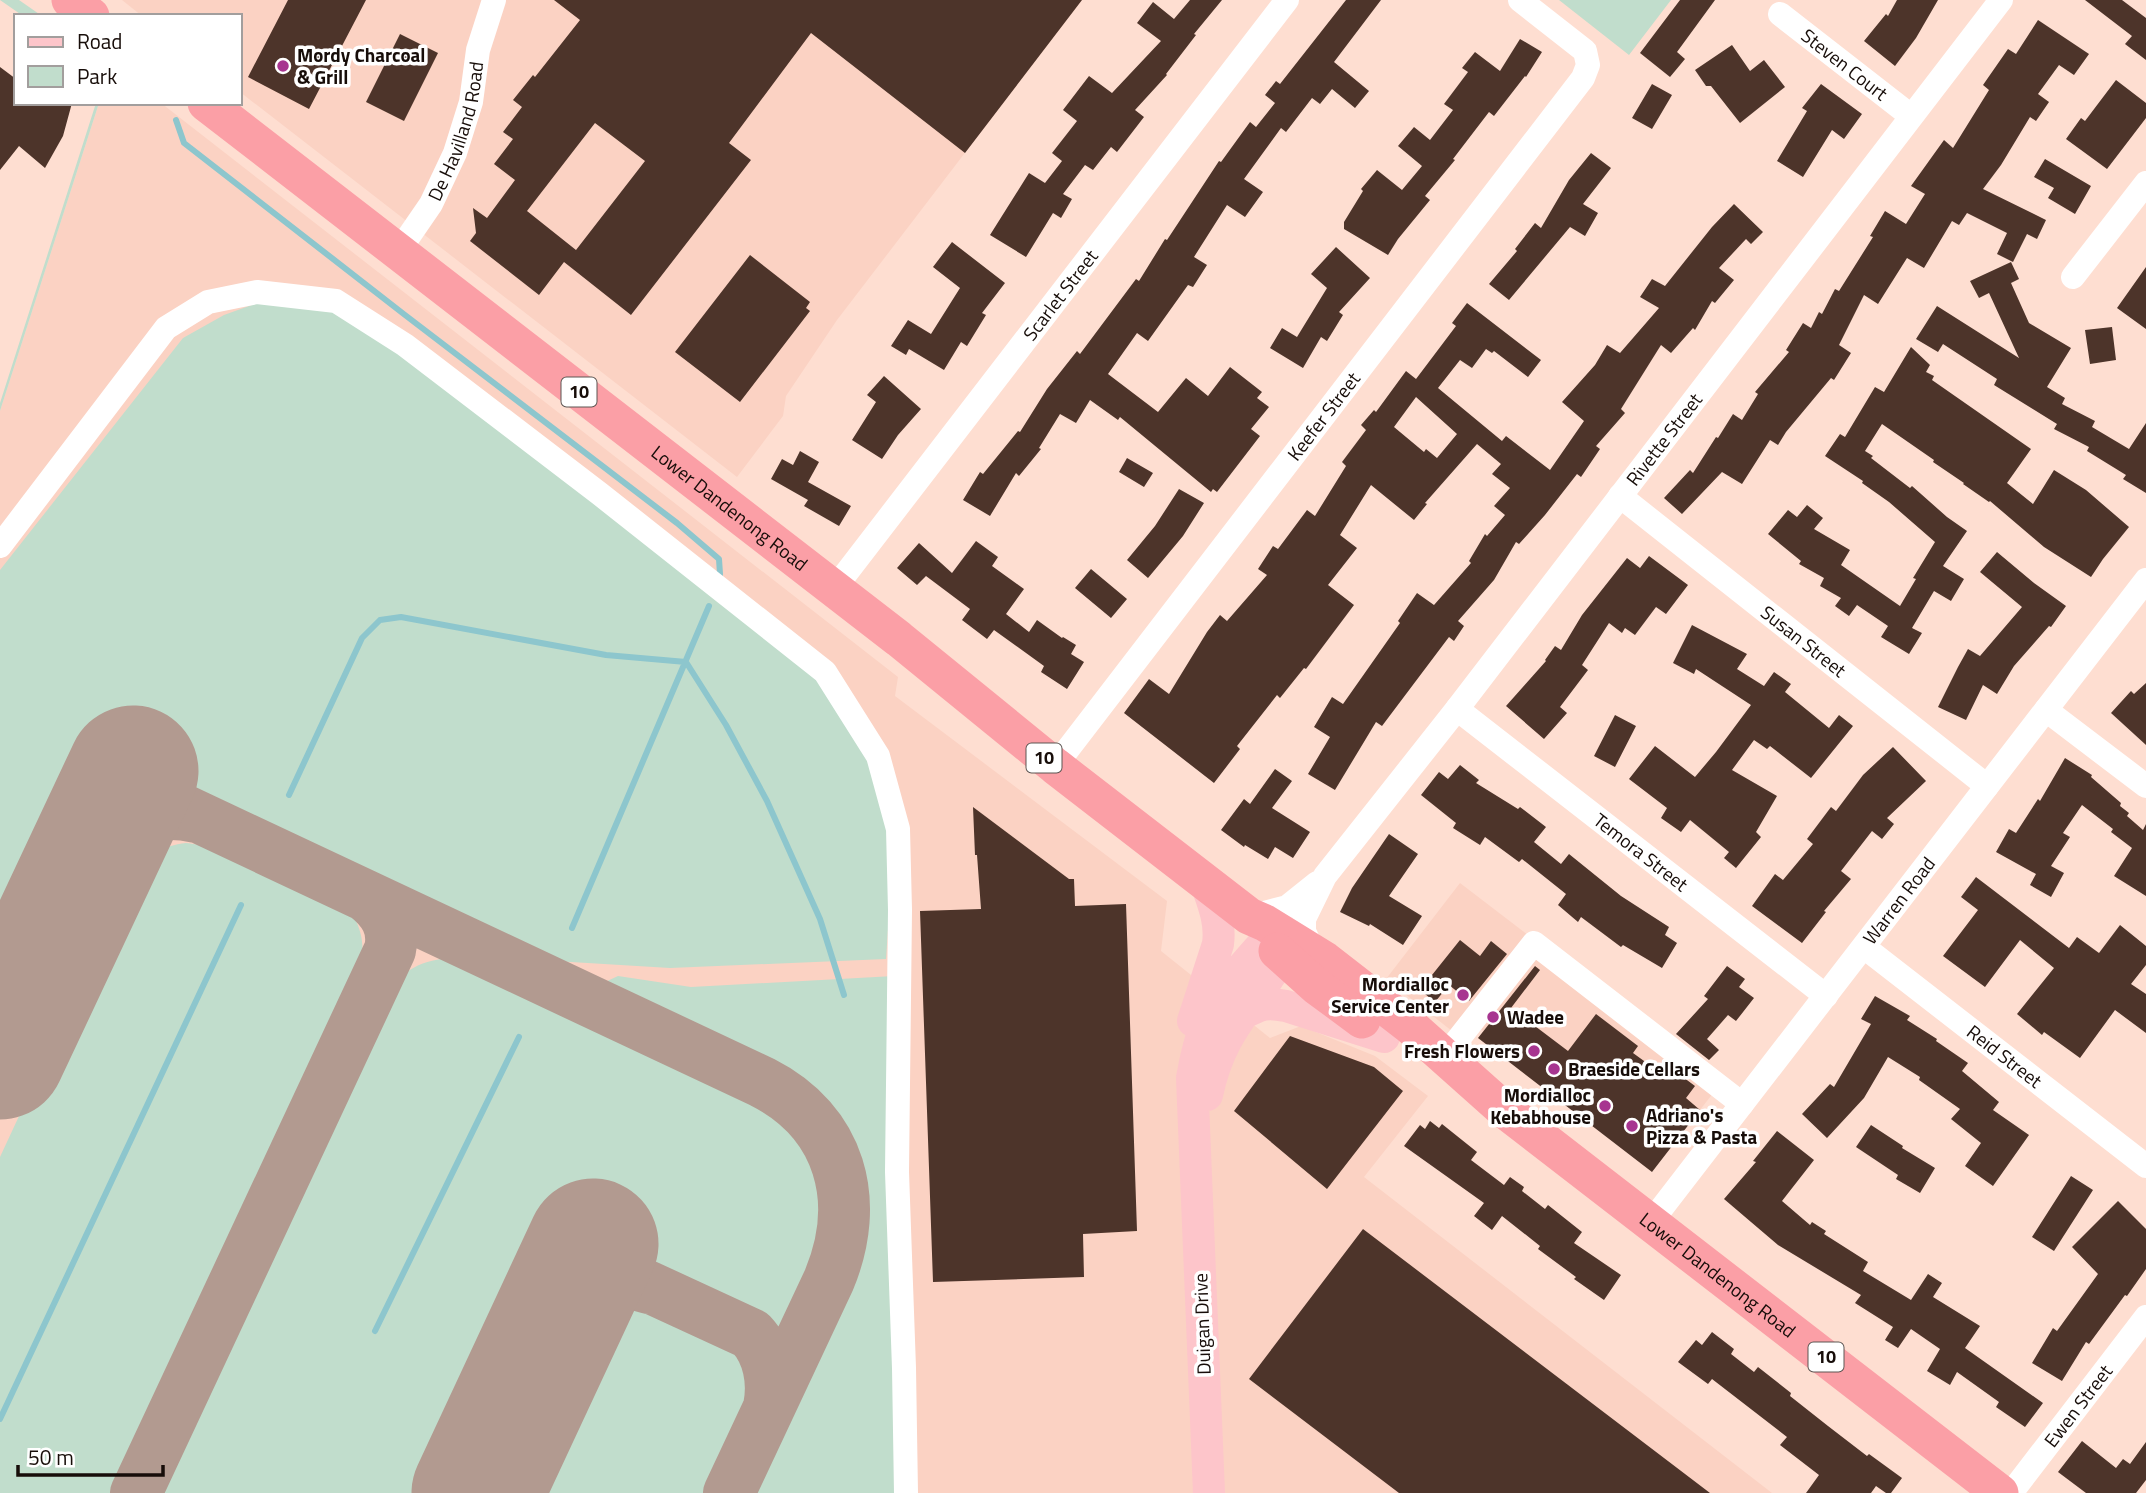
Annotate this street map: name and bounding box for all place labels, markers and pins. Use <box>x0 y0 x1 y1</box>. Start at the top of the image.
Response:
place label: Mordy Charcoal & Grill <box>297 40 425 91</box>
marker: Mordy Charcoal & Grill <box>275 58 291 74</box>
place label: Mordialloc Service Center <box>1331 969 1449 1020</box>
marker: Mordialloc Service Center <box>1455 987 1471 1003</box>
place label: Wadee <box>1507 1002 1564 1031</box>
marker: Wadee <box>1485 1009 1501 1025</box>
place label: Fresh Flowers <box>1404 1036 1520 1065</box>
marker: Fresh Flowers <box>1526 1043 1542 1059</box>
place label: Braeside Cellars <box>1568 1054 1700 1083</box>
marker: Braeside Cellars <box>1546 1061 1562 1077</box>
place label: Mordialloc Kebabhouse <box>1490 1080 1591 1131</box>
marker: Mordialloc Kebabhouse <box>1597 1098 1613 1114</box>
place label: Adriano's Pizza & Pasta <box>1646 1100 1757 1151</box>
marker: Adriano's Pizza & Pasta <box>1624 1118 1640 1134</box>

